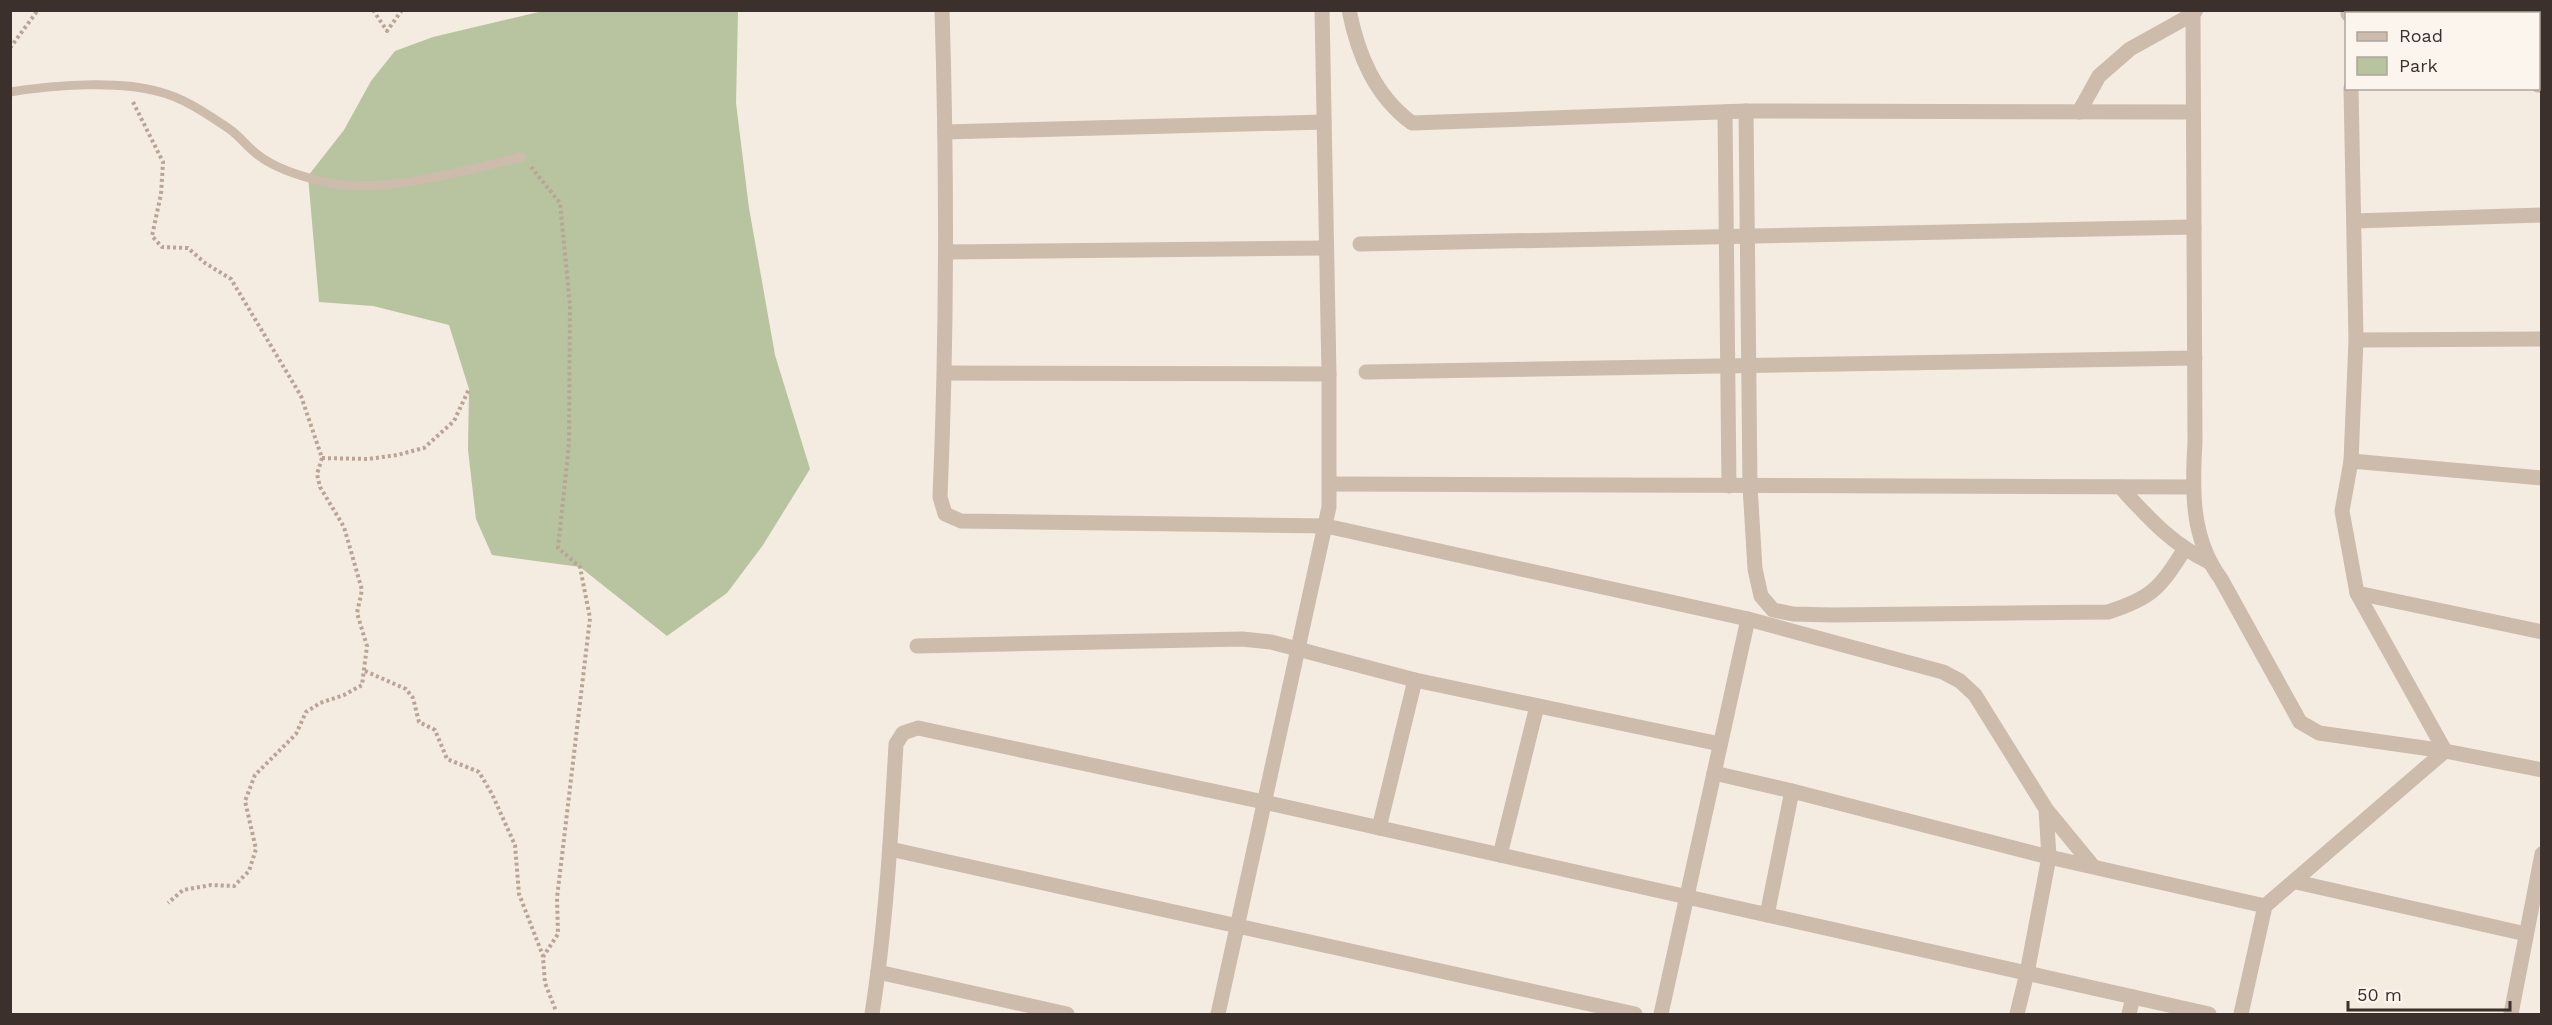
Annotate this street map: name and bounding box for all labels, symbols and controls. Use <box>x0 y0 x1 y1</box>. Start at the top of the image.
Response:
legend <box>2345 12 2540 90</box>
text: Road <box>2399 25 2443 46</box>
text: Park <box>2399 55 2438 76</box>
scale bar <box>2348 974 2510 1012</box>
text: 50 m <box>2357 984 2402 1005</box>

